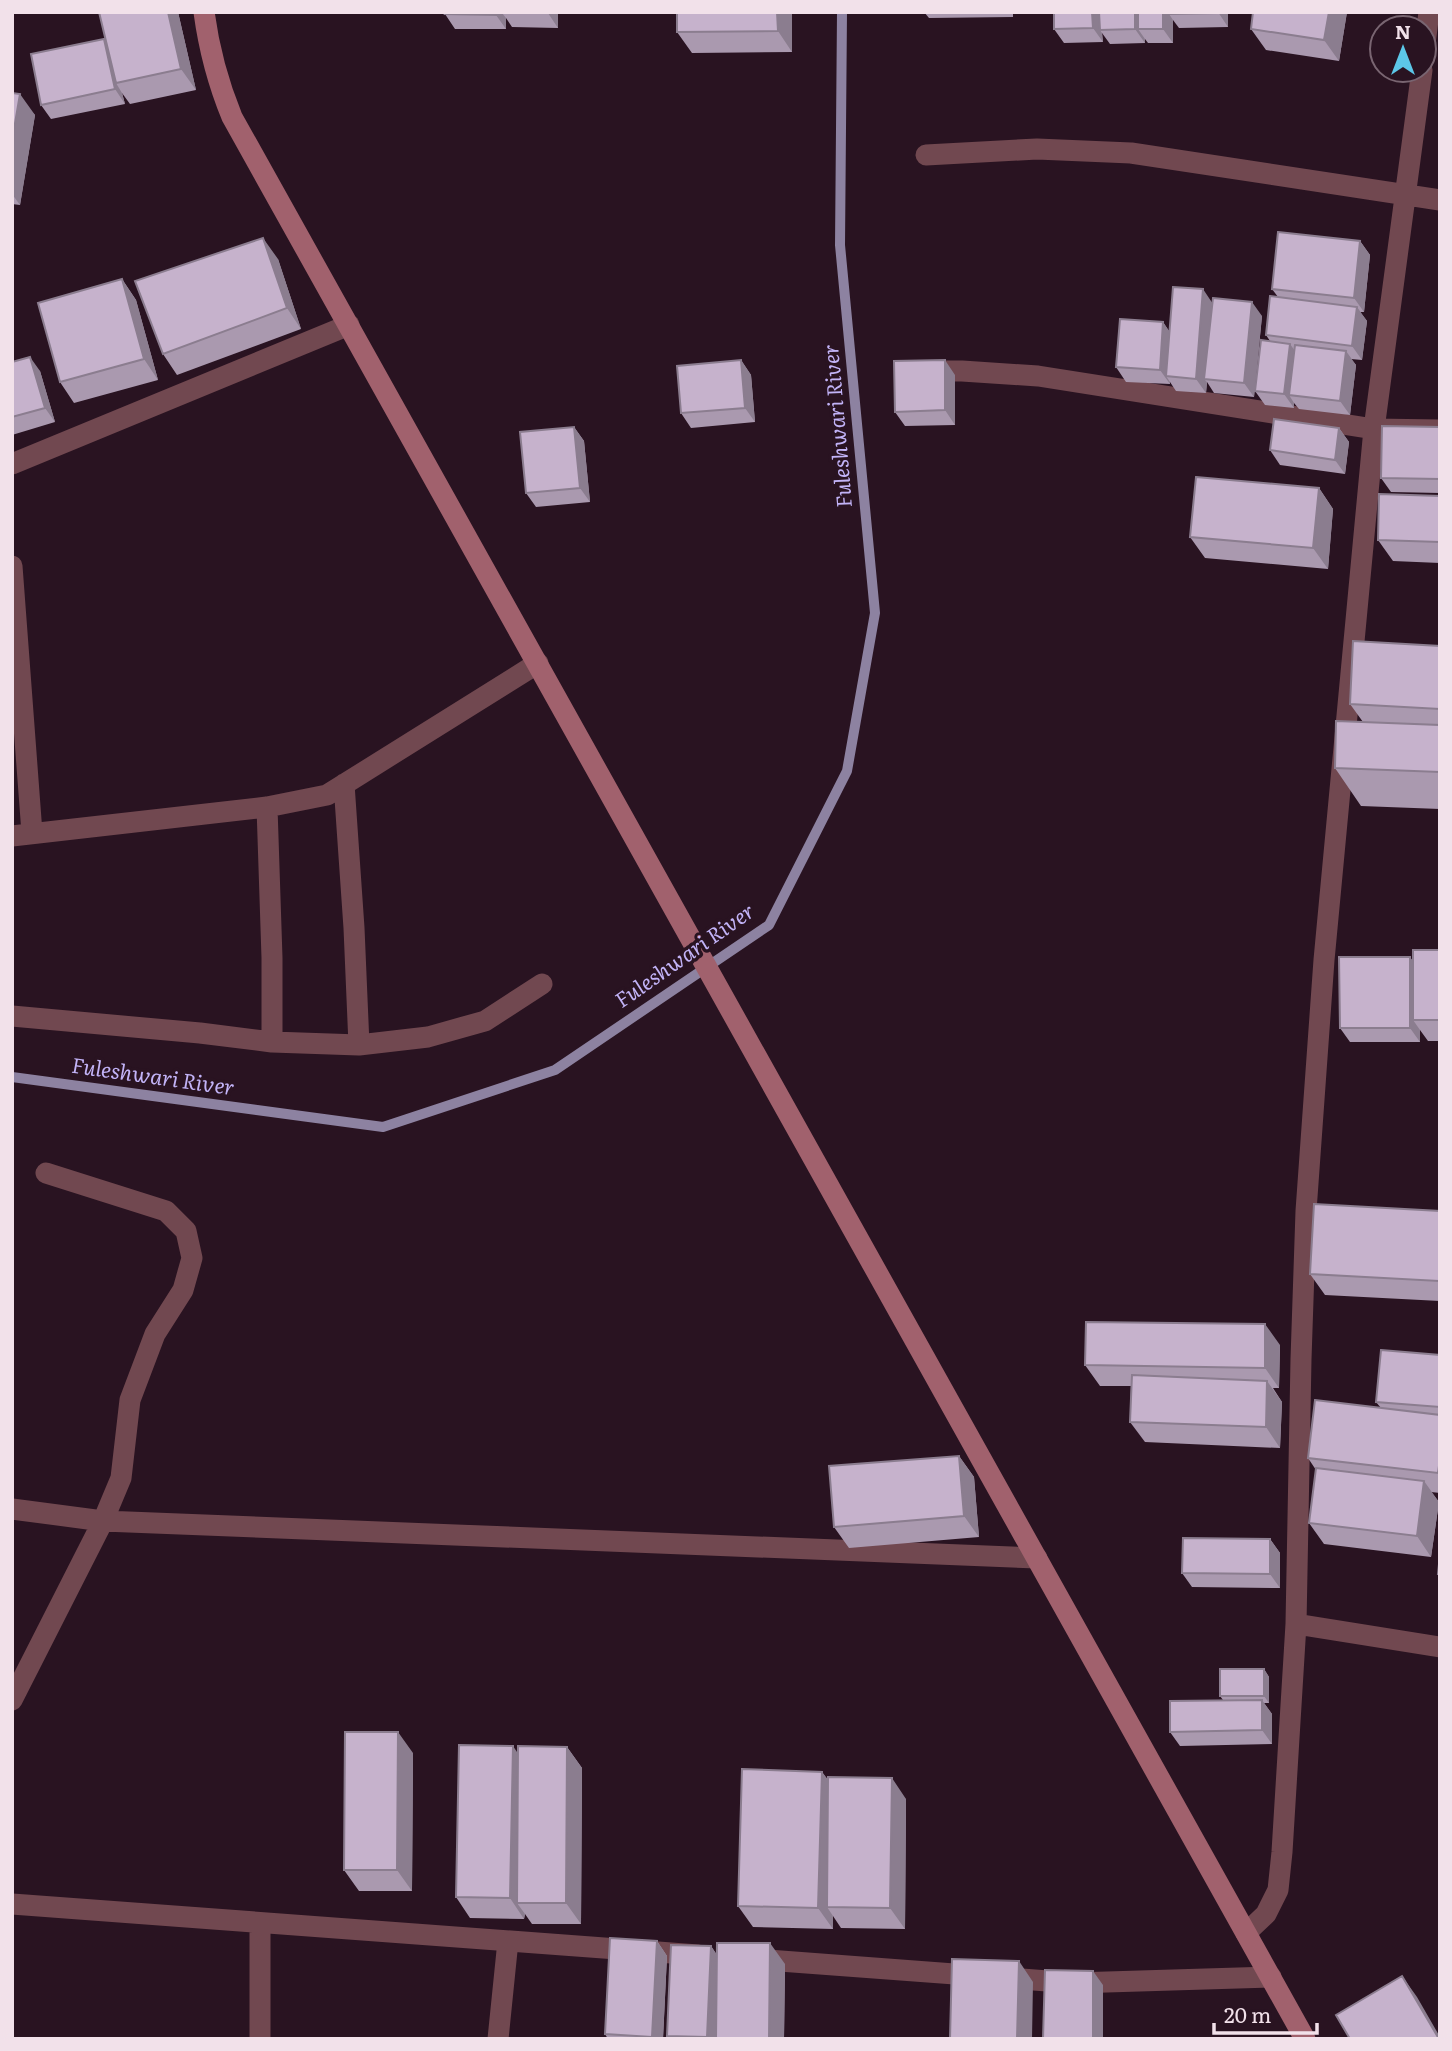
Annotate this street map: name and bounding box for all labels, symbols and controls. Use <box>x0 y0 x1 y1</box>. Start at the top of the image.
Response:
north arrow <box>1368 14 1438 84</box>
text: N <box>1395 17 1411 45</box>
water label: Fuleshwari River <box>813 343 858 509</box>
water label: Fuleshwari River <box>608 894 760 1014</box>
water label: Fuleshwari River <box>70 1048 237 1101</box>
scale bar <box>1214 1992 1317 2036</box>
text: 20 m <box>1224 1998 1271 2029</box>

